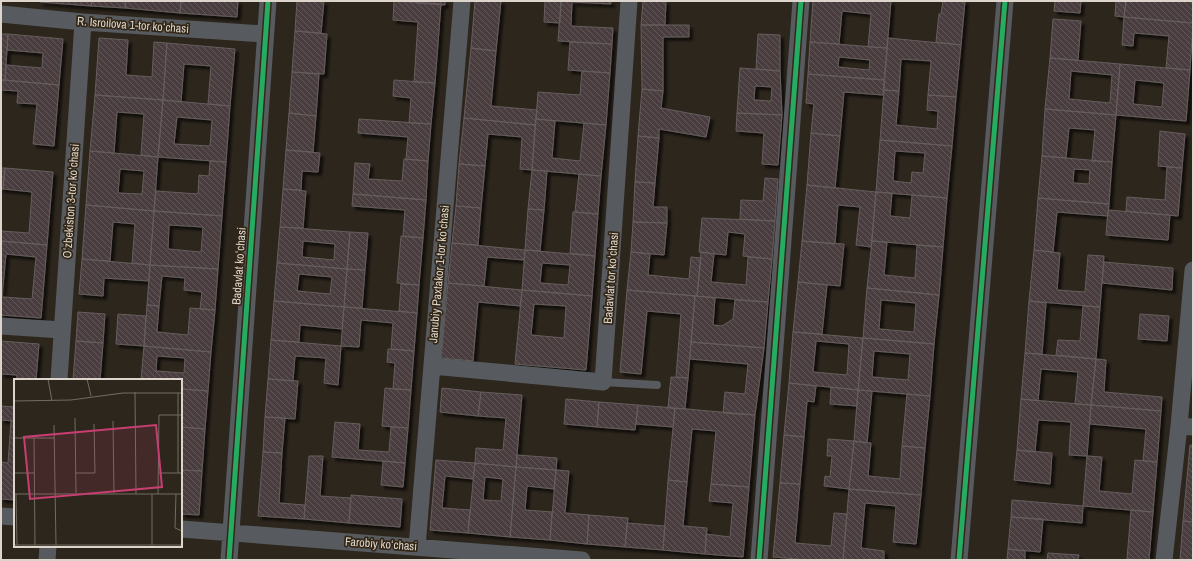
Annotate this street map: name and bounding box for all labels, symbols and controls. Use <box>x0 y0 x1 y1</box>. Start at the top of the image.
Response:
street label: R. Isroilova 1-tor koʻchasi <box>77 13 189 37</box>
street label: Oʻzbekiston 3-tor koʻchasi <box>59 143 83 259</box>
street label: Janubiy Paxtakor 1-tor koʻchasi <box>425 204 453 344</box>
street label: Badavlat koʻchasi <box>228 227 250 305</box>
street label: Badavlat tor koʻchasi <box>600 232 622 324</box>
inset map <box>14 379 182 547</box>
street label: Farobiy koʻchasi <box>344 534 418 554</box>

